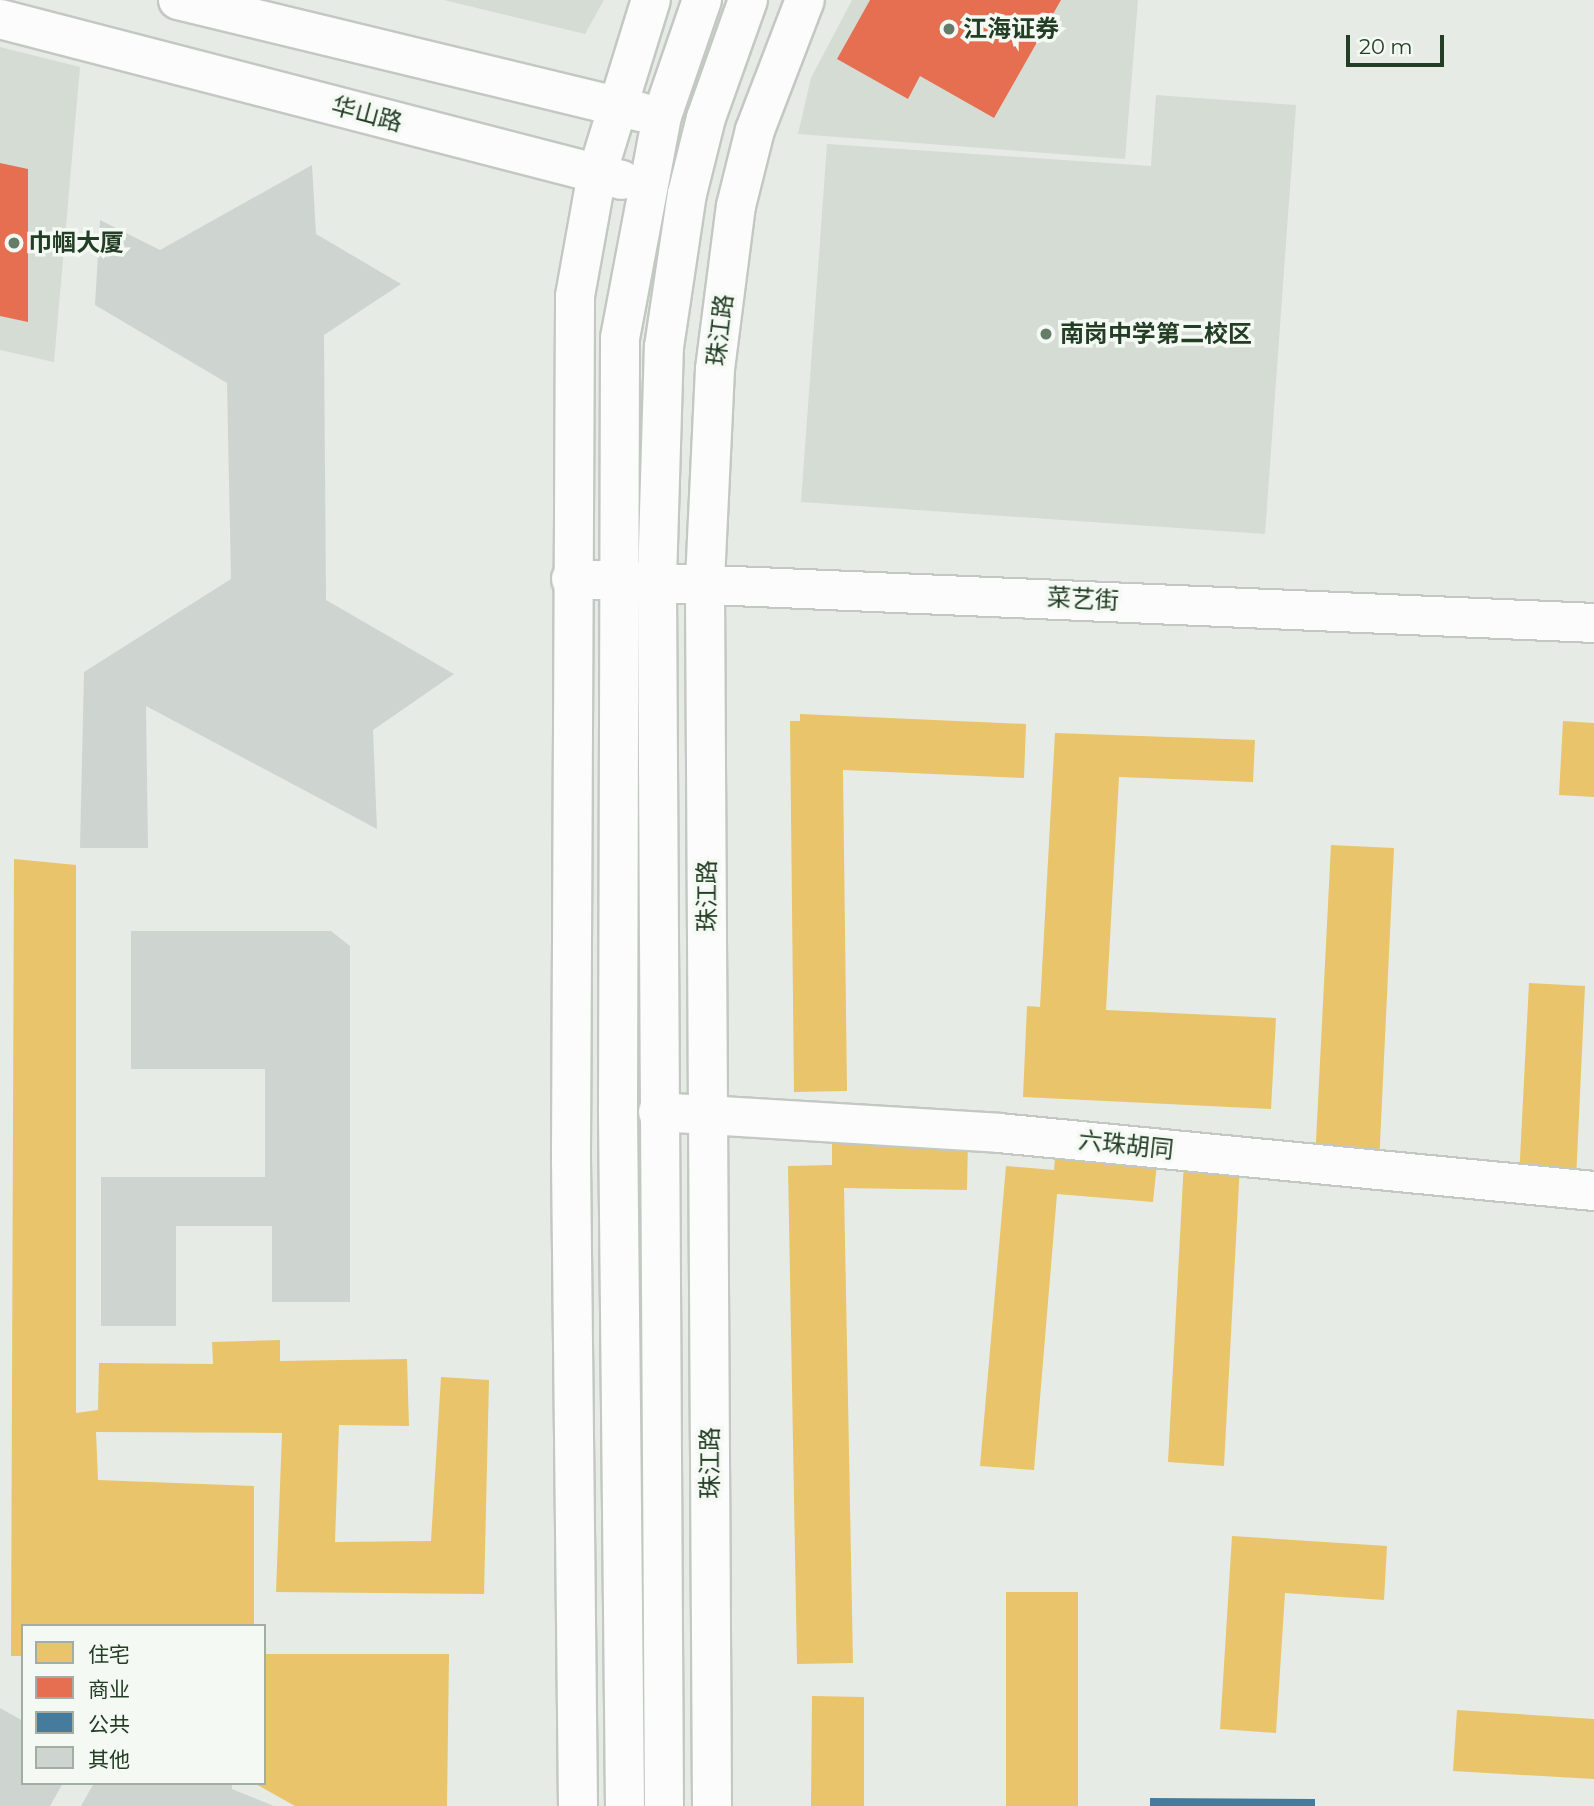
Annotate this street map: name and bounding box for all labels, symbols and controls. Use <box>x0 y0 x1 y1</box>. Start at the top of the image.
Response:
place label: 江海证券 <box>963 15 1059 43</box>
marker: 江海证券 <box>941 21 957 37</box>
scale bar <box>1349 21 1447 65</box>
text: 20 m <box>1359 34 1413 59</box>
street label: 华山路 <box>328 91 406 137</box>
place label: 巾帼大厦 <box>28 229 124 257</box>
marker: 巾帼大厦 <box>6 235 22 251</box>
street label: 珠江路 <box>701 293 739 367</box>
place label: 南岗中学第二校区 <box>1060 320 1252 348</box>
marker: 南岗中学第二校区 <box>1038 326 1054 342</box>
street label: 菜艺街 <box>1046 583 1120 615</box>
street label: 珠江路 <box>693 860 721 932</box>
street label: 六珠胡同 <box>1077 1126 1175 1164</box>
street label: 珠江路 <box>696 1427 724 1499</box>
legend <box>21 1624 266 1785</box>
text: 住宅 <box>88 1642 130 1667</box>
text: 商业 <box>88 1677 130 1702</box>
text: 公共 <box>88 1712 130 1737</box>
text: 其他 <box>88 1747 130 1772</box>

